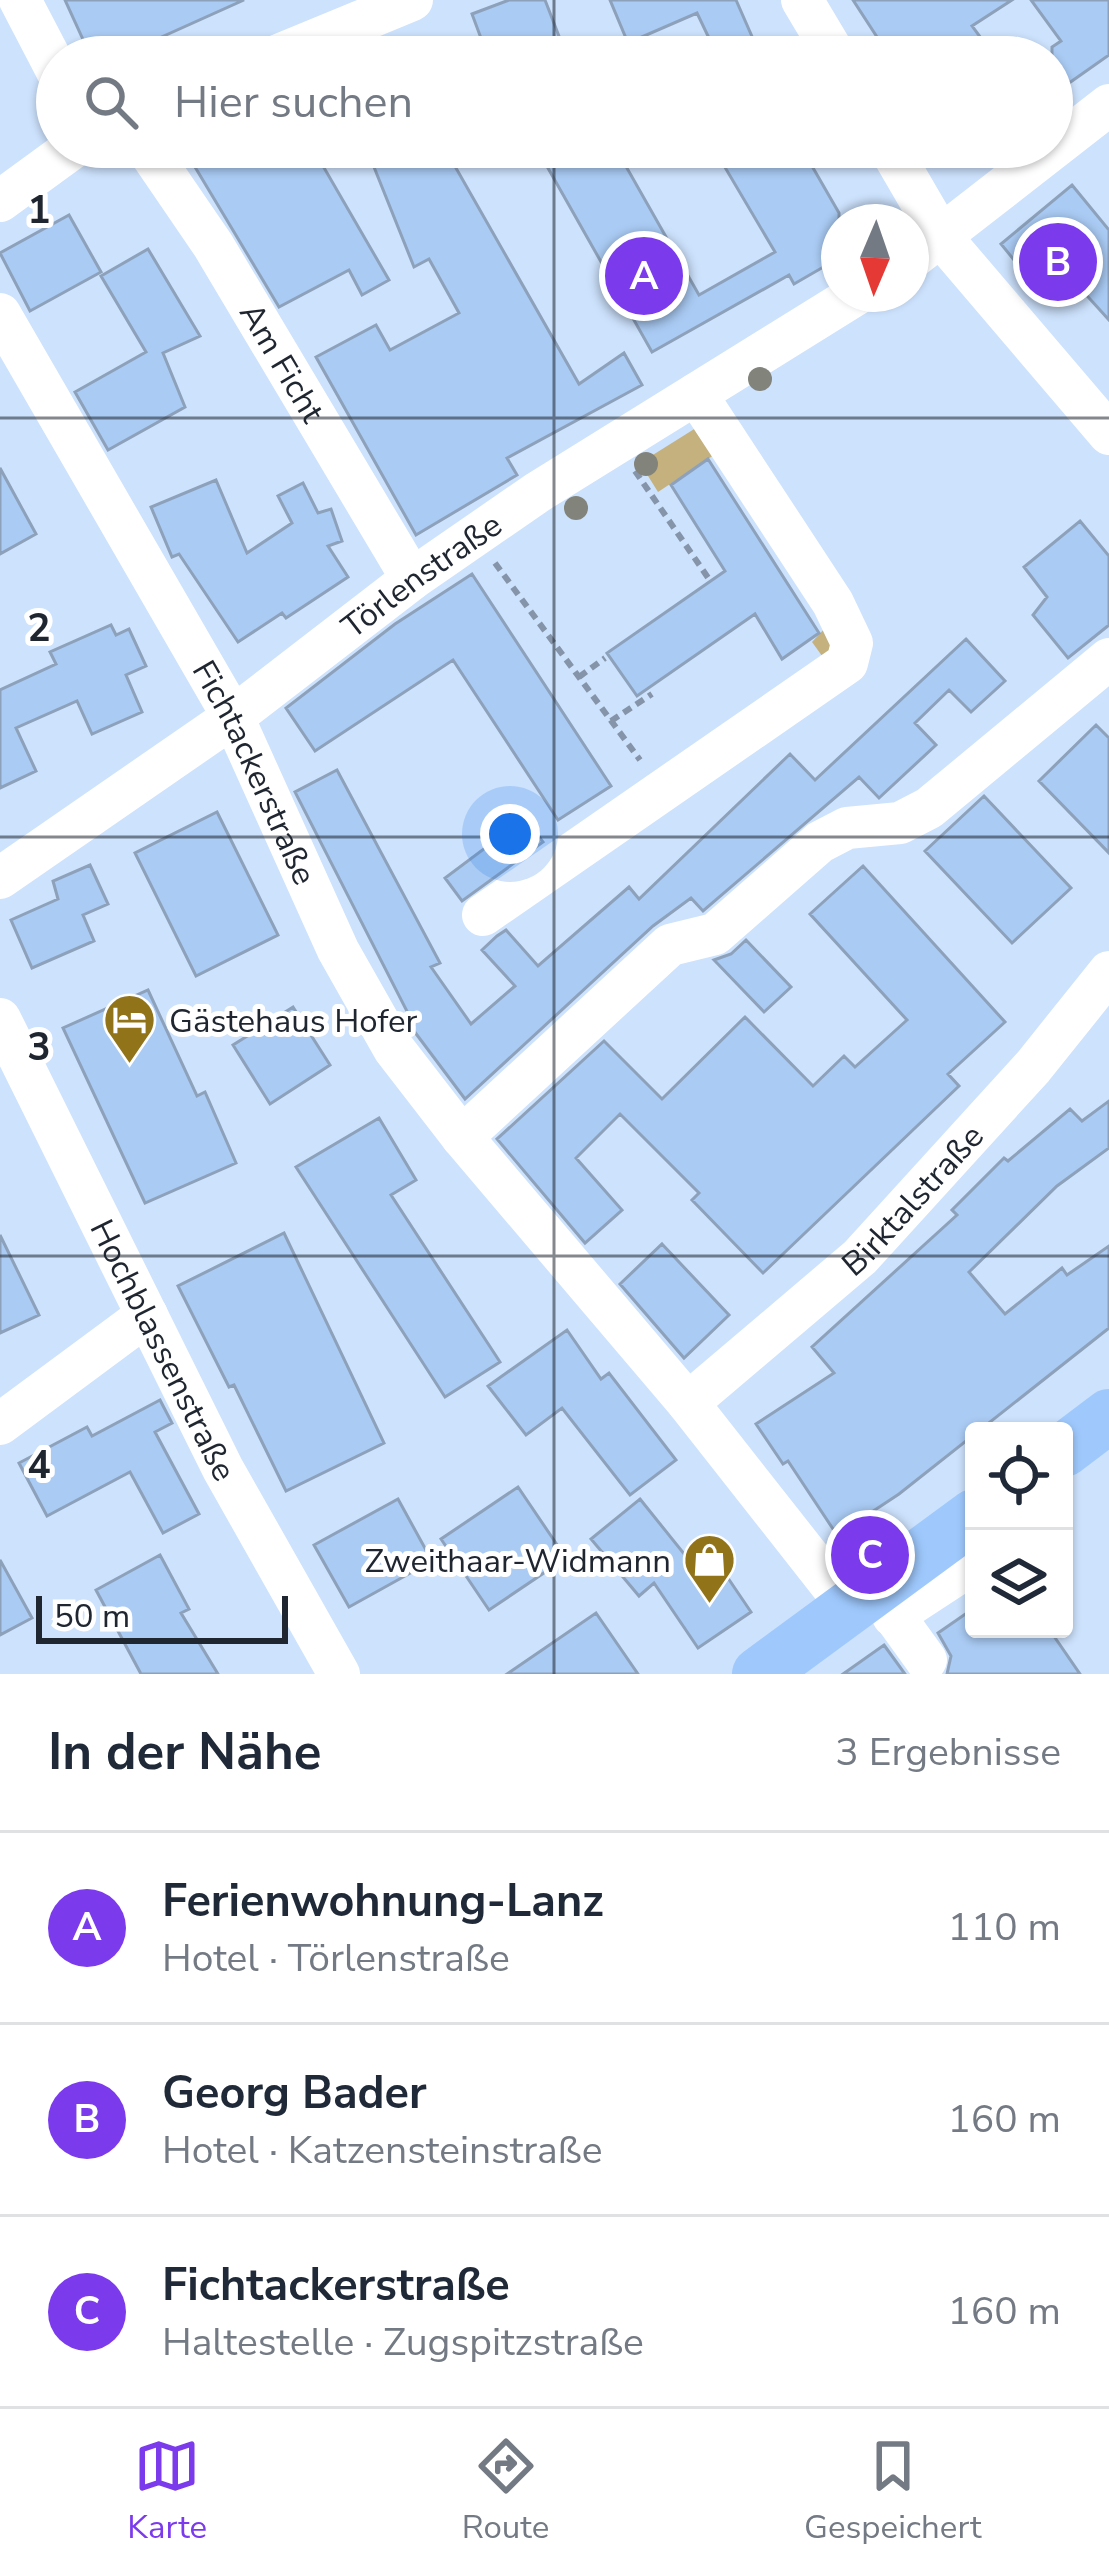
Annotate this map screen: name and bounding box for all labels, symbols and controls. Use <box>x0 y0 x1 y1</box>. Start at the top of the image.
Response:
search box <box>36 36 1073 168</box>
icon: search <box>78 69 144 135</box>
text: Hier suchen <box>174 72 413 133</box>
text: 1 <box>27 184 51 237</box>
north arrow <box>821 204 929 312</box>
pin: B <box>1019 217 1097 307</box>
pin: A <box>605 231 683 321</box>
street label: Am Ficht <box>228 295 335 431</box>
street label: Törlenstraße <box>333 503 511 649</box>
text: 2 <box>27 602 51 655</box>
street label: Fichtackerstraße <box>181 652 327 892</box>
your location <box>480 804 540 864</box>
hotel icon: Gästehaus Hofer <box>102 992 158 1066</box>
place label: Gästehaus Hofer <box>169 999 418 1044</box>
text: 3 <box>27 1021 51 1074</box>
street label: Birktalstraße <box>833 1115 994 1287</box>
street label: Hochblassenstraße <box>79 1212 246 1490</box>
map controls <box>965 1422 1073 1638</box>
button: locate <box>965 1422 1073 1530</box>
text: 4 <box>27 1439 51 1492</box>
pin: C <box>831 1510 909 1600</box>
button: layers <box>965 1530 1073 1638</box>
shop icon: Zweithaar-Widmann <box>682 1532 738 1606</box>
place label: Zweithaar-Widmann <box>365 1539 671 1584</box>
scale bar <box>36 1590 288 1643</box>
text: 50 m <box>54 1594 130 1639</box>
text: In der Nähe <box>48 1717 321 1787</box>
text: 3 Ergebnisse <box>835 1726 1061 1779</box>
text: Ferienwohnung-Lanz <box>162 1871 604 1932</box>
text: A <box>72 1901 102 1954</box>
text: 110 m <box>947 1901 1061 1954</box>
text: Hotel · Törlenstraße <box>162 1932 510 1985</box>
text: Georg Bader <box>162 2063 427 2124</box>
text: B <box>74 2093 100 2146</box>
text: 160 m <box>947 2093 1061 2146</box>
text: Hotel · Katzensteinstraße <box>162 2124 602 2177</box>
text: Fichtackerstraße <box>162 2255 510 2316</box>
text: C <box>74 2285 100 2338</box>
text: 160 m <box>947 2285 1061 2338</box>
text: Haltestelle · Zugspitzstraße <box>162 2316 644 2369</box>
tab: Karte <box>127 2433 207 2550</box>
tab: Route <box>462 2433 549 2550</box>
tab: Gespeichert <box>804 2433 982 2550</box>

